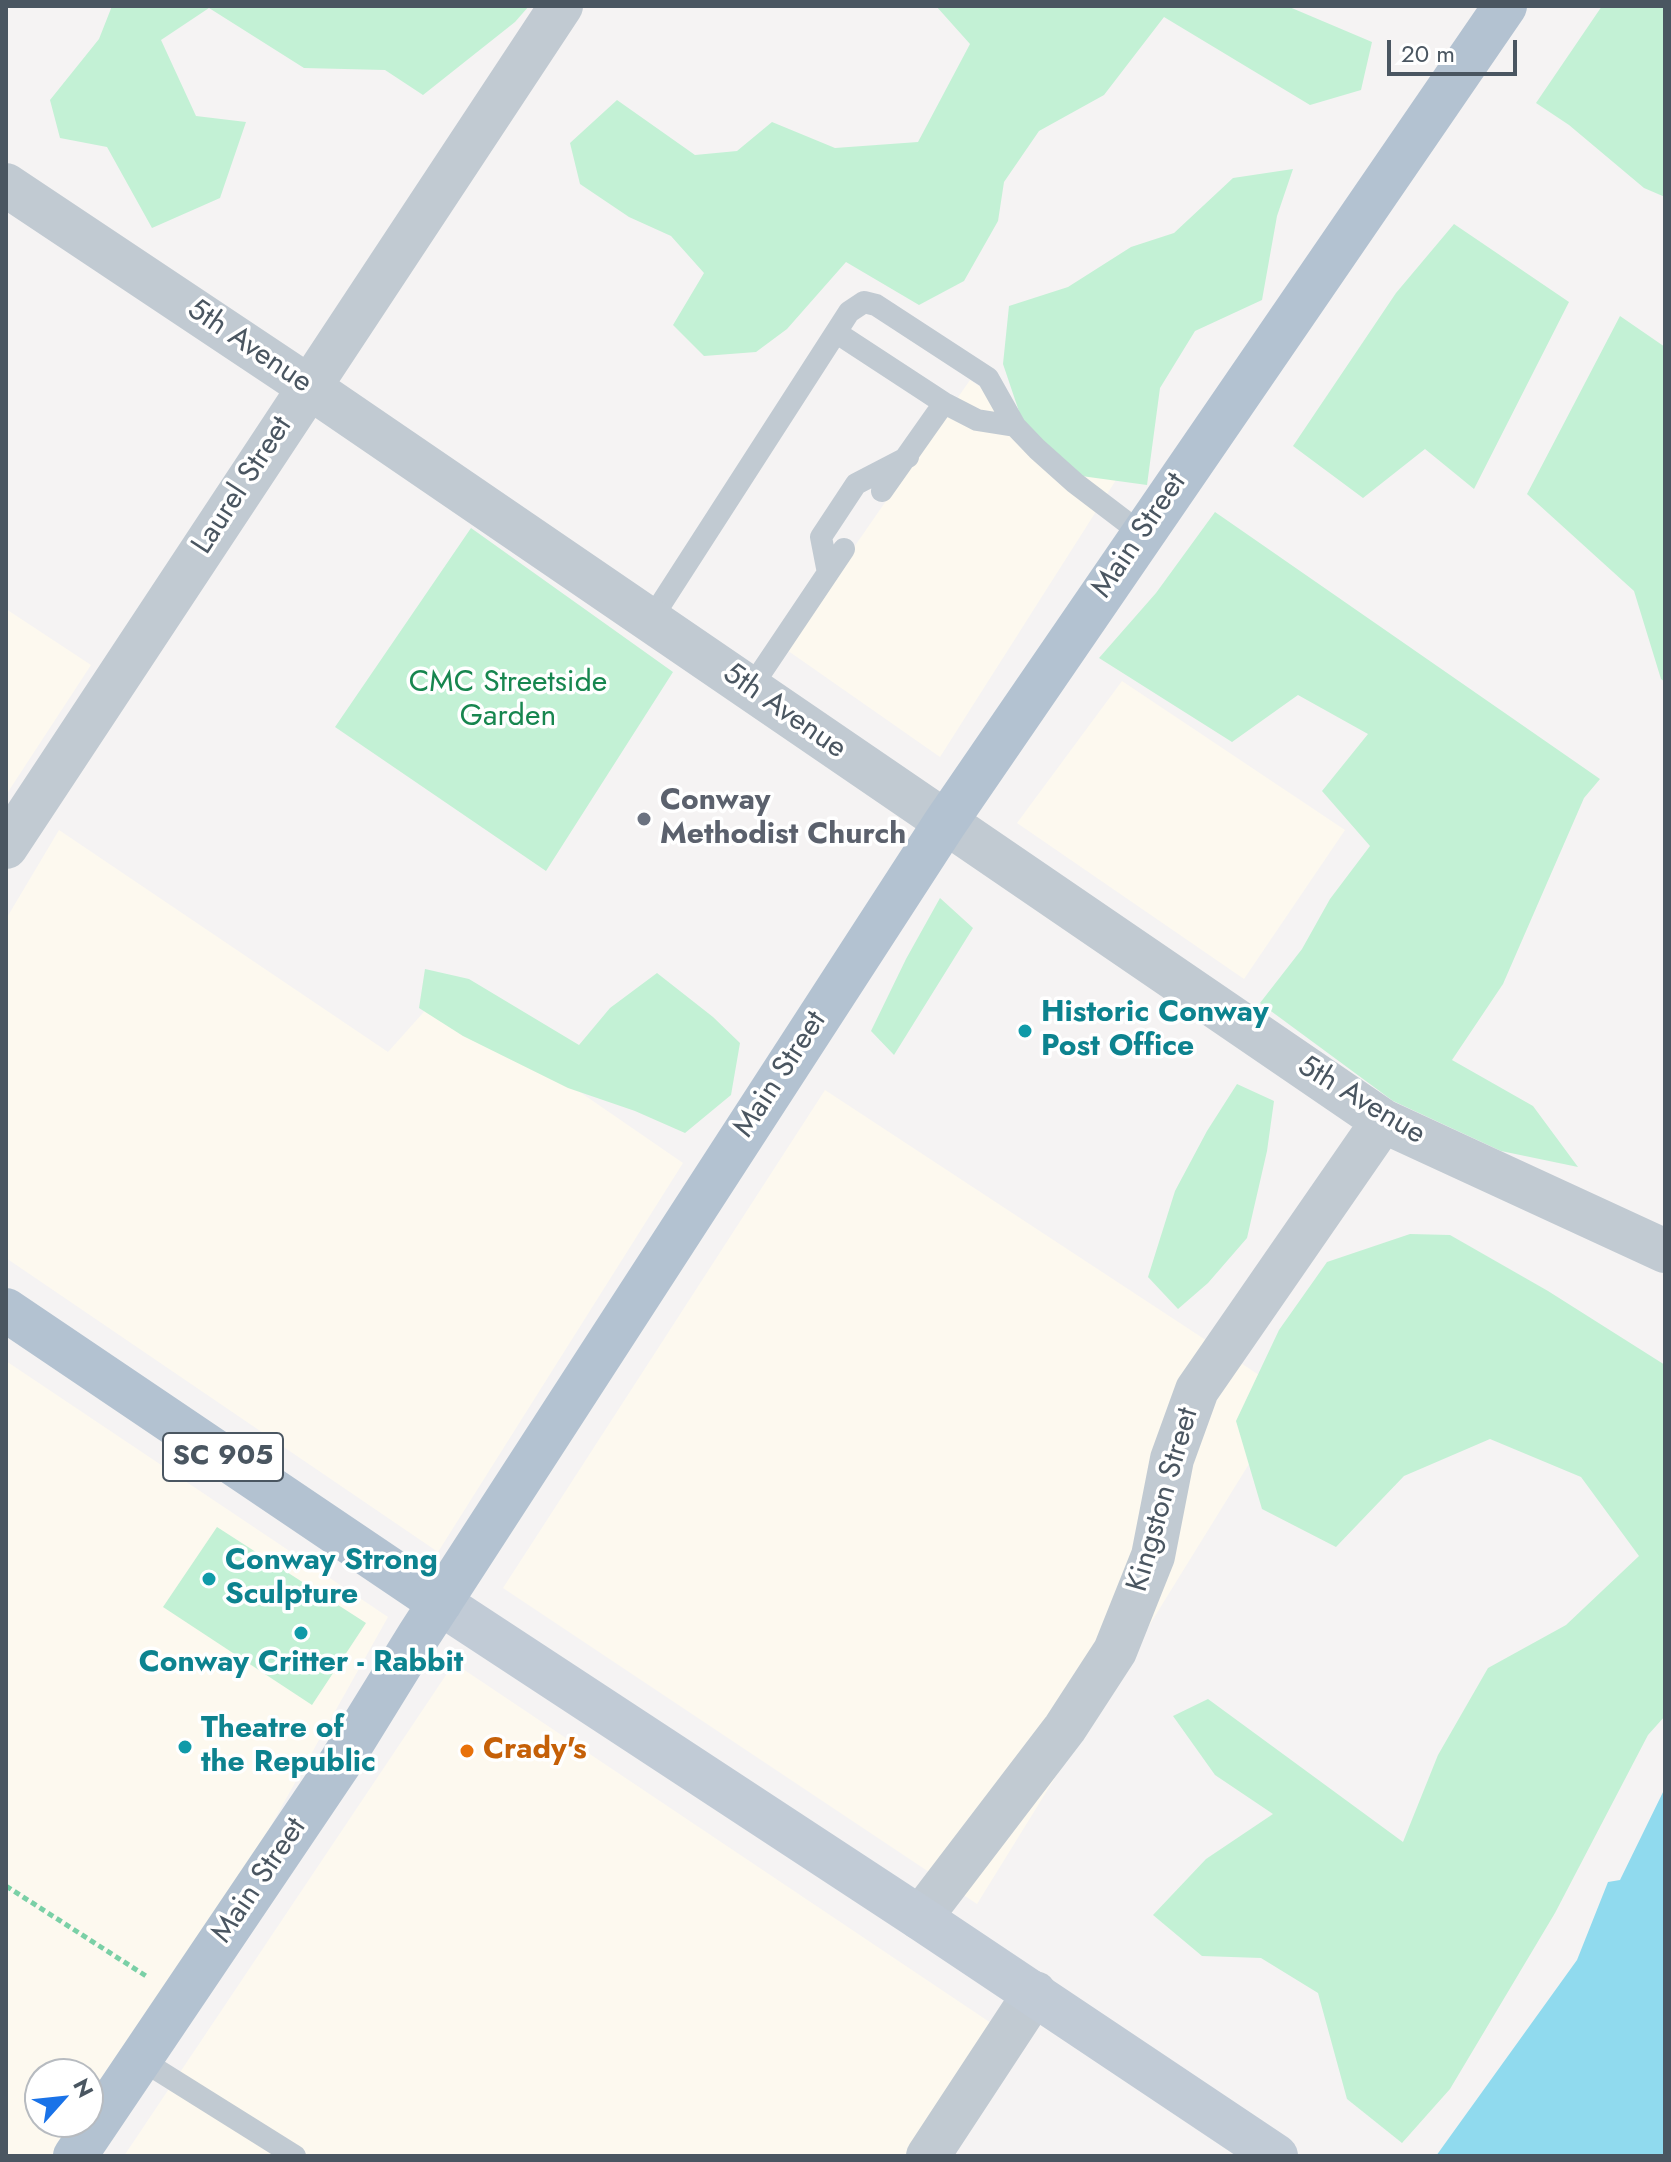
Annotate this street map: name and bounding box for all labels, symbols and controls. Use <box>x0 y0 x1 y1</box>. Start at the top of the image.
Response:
scale bar <box>1391 24 1521 74</box>
text: 20 m <box>1401 36 1455 71</box>
street label: 5th Avenue <box>180 292 318 402</box>
street label: Laurel Street <box>185 411 301 561</box>
street label: Main Street <box>1085 467 1195 605</box>
street label: 5th Avenue <box>715 656 853 768</box>
park label: CMC Streetside Garden <box>409 666 607 736</box>
place label: Conway Methodist Church <box>660 784 906 854</box>
marker: Conway Methodist Church <box>635 810 653 828</box>
place label: Historic Conway Post Office <box>1041 996 1269 1066</box>
street label: Main Street <box>727 1005 835 1145</box>
marker: Historic Conway Post Office <box>1016 1022 1034 1040</box>
street label: 5th Avenue <box>1291 1049 1431 1153</box>
street label: Kingston Street <box>1121 1404 1207 1596</box>
road number: SC 905 <box>163 1433 283 1481</box>
place label: Conway Strong Sculpture <box>225 1544 438 1614</box>
marker: Conway Strong Sculpture <box>200 1570 218 1588</box>
marker: Conway Critter - Rabbit <box>292 1624 310 1642</box>
place label: Conway Critter - Rabbit <box>139 1646 463 1682</box>
place label: Theatre of the Republic <box>201 1712 376 1782</box>
place label: Crady's <box>483 1733 587 1769</box>
marker: Theatre of the Republic <box>176 1738 194 1756</box>
marker: Crady's <box>458 1742 476 1760</box>
street label: Main Street <box>205 1812 315 1950</box>
north arrow <box>24 2058 104 2138</box>
text: N <box>65 2073 102 2103</box>

